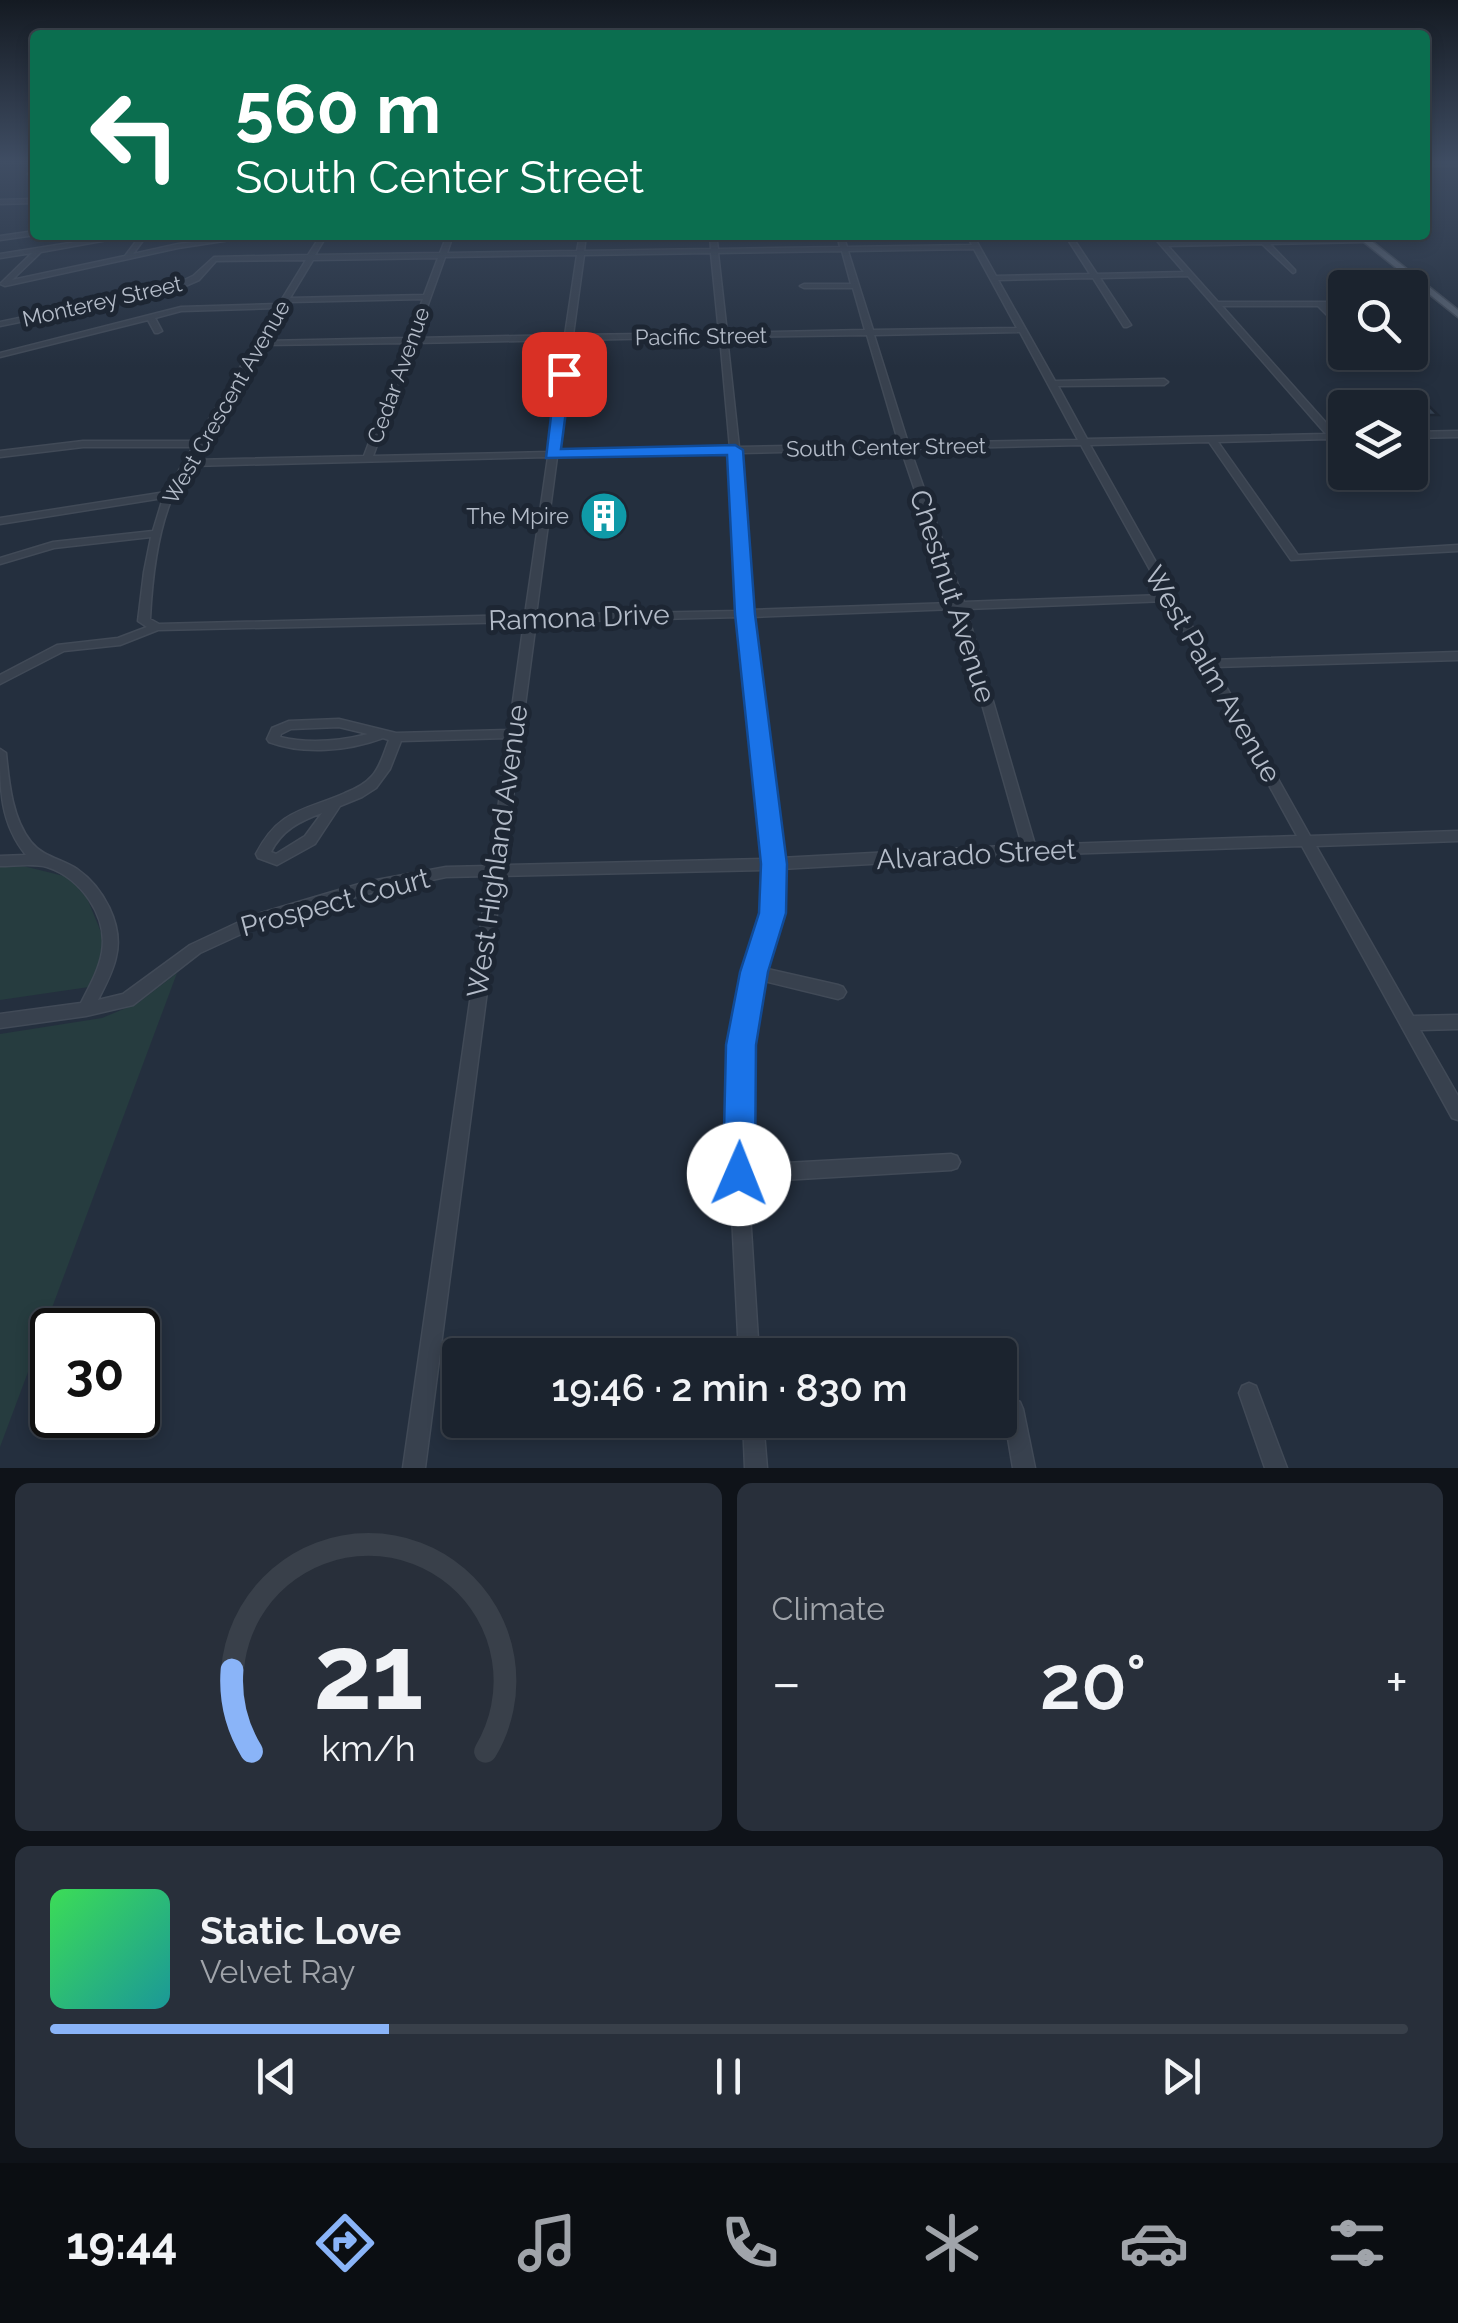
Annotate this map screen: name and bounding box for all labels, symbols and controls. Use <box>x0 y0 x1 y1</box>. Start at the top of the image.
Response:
text: 560 m <box>235 67 441 149</box>
icon: left <box>70 70 200 200</box>
text: South Center Street <box>235 151 644 204</box>
street label: Monterey Street <box>20 270 185 332</box>
map controls <box>1328 270 1428 490</box>
button: search <box>1328 270 1428 370</box>
street label: West Crescent Avenue <box>157 295 295 509</box>
street label: Cedar Avenue <box>361 303 435 447</box>
street label: Pacific Street <box>635 322 768 350</box>
pin <box>522 332 607 417</box>
icon: arrive <box>537 347 592 402</box>
button: layers <box>1328 390 1428 490</box>
street label: South Center Street <box>786 432 987 462</box>
street label: Chestnut Avenue <box>903 486 1002 707</box>
building icon: The Mpire <box>578 490 630 542</box>
place label: The Mpire <box>466 503 569 529</box>
street label: West Palm Avenue <box>1137 560 1288 788</box>
street label: Ramona Drive <box>488 598 670 637</box>
street label: West Highland Avenue <box>461 702 534 1000</box>
street label: Alvarado Street <box>875 833 1077 876</box>
street label: Prospect Court <box>237 861 434 944</box>
position arrow <box>687 1122 791 1226</box>
speed limit sign: 30 <box>30 1308 160 1438</box>
text: 19:46 · 2 min · 830 m <box>552 1365 908 1410</box>
text: Climate <box>772 1590 885 1627</box>
text: 21 <box>313 1611 423 1733</box>
text: 20° <box>1040 1638 1147 1727</box>
text: − <box>772 1650 801 1715</box>
text: + <box>1385 1650 1408 1715</box>
text: km/h <box>321 1727 415 1769</box>
text: Static Love <box>200 1908 401 1953</box>
text: Velvet Ray <box>200 1953 355 1990</box>
icon: previous <box>249 2049 304 2104</box>
icon: pause <box>701 2049 756 2104</box>
icon: next <box>1154 2049 1209 2104</box>
icon: directions <box>310 2208 380 2278</box>
icon: music <box>512 2208 582 2278</box>
icon: phone <box>715 2208 785 2278</box>
icon: climate <box>917 2208 987 2278</box>
icon: car <box>1119 2208 1189 2278</box>
icon: filters <box>1322 2208 1392 2278</box>
text: 19:44 <box>66 2217 177 2270</box>

